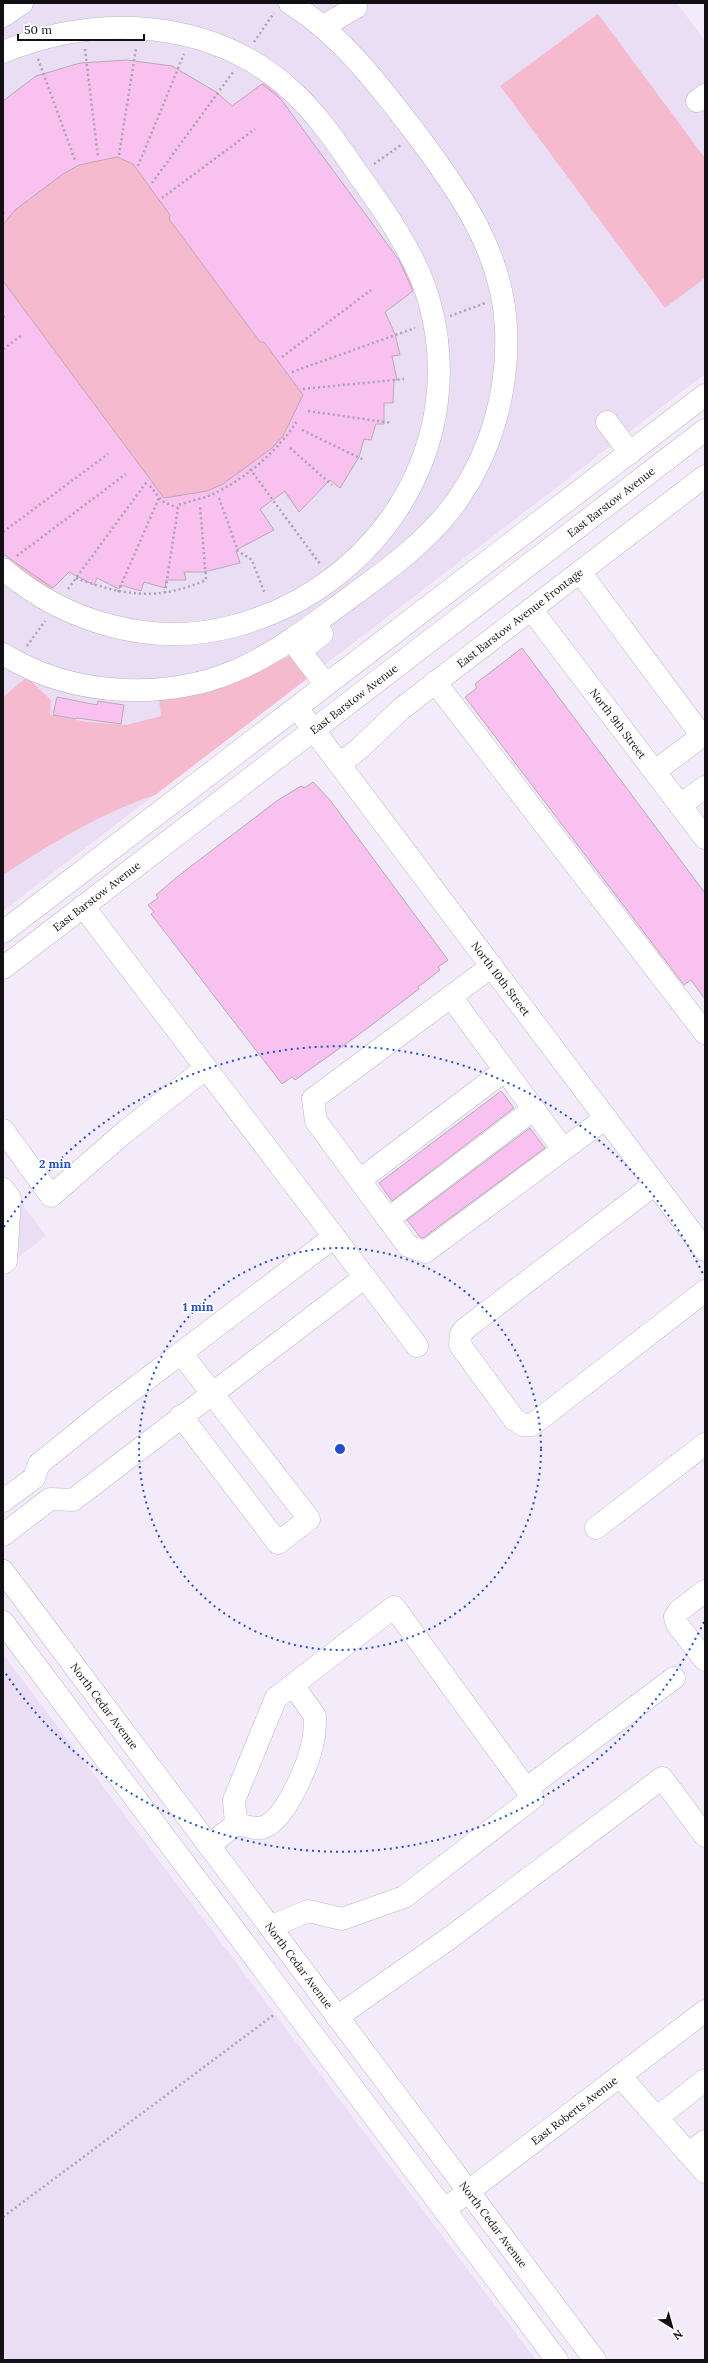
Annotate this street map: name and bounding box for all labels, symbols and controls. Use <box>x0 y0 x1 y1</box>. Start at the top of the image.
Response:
scale bar <box>18 16 144 42</box>
text: 50 m <box>24 22 52 37</box>
street label: East Barstow Avenue <box>564 464 658 540</box>
street label: East Barstow Avenue Frontage <box>454 565 586 671</box>
street label: East Barstow Avenue <box>307 661 401 737</box>
street label: North 9th Street <box>587 686 650 762</box>
street label: East Barstow Avenue <box>50 858 143 934</box>
street label: North 10th Street <box>468 939 534 1019</box>
text: 2 min <box>39 1156 71 1171</box>
text: 1 min <box>183 1299 214 1314</box>
centre of rings <box>333 1442 347 1456</box>
street label: North Cedar Avenue <box>68 1660 141 1752</box>
street label: North Cedar Avenue <box>262 1919 336 2011</box>
street label: East Roberts Avenue <box>528 2073 620 2148</box>
street label: North Cedar Avenue <box>456 2179 530 2270</box>
north arrow <box>652 2307 692 2347</box>
text: N <box>670 2327 686 2343</box>

